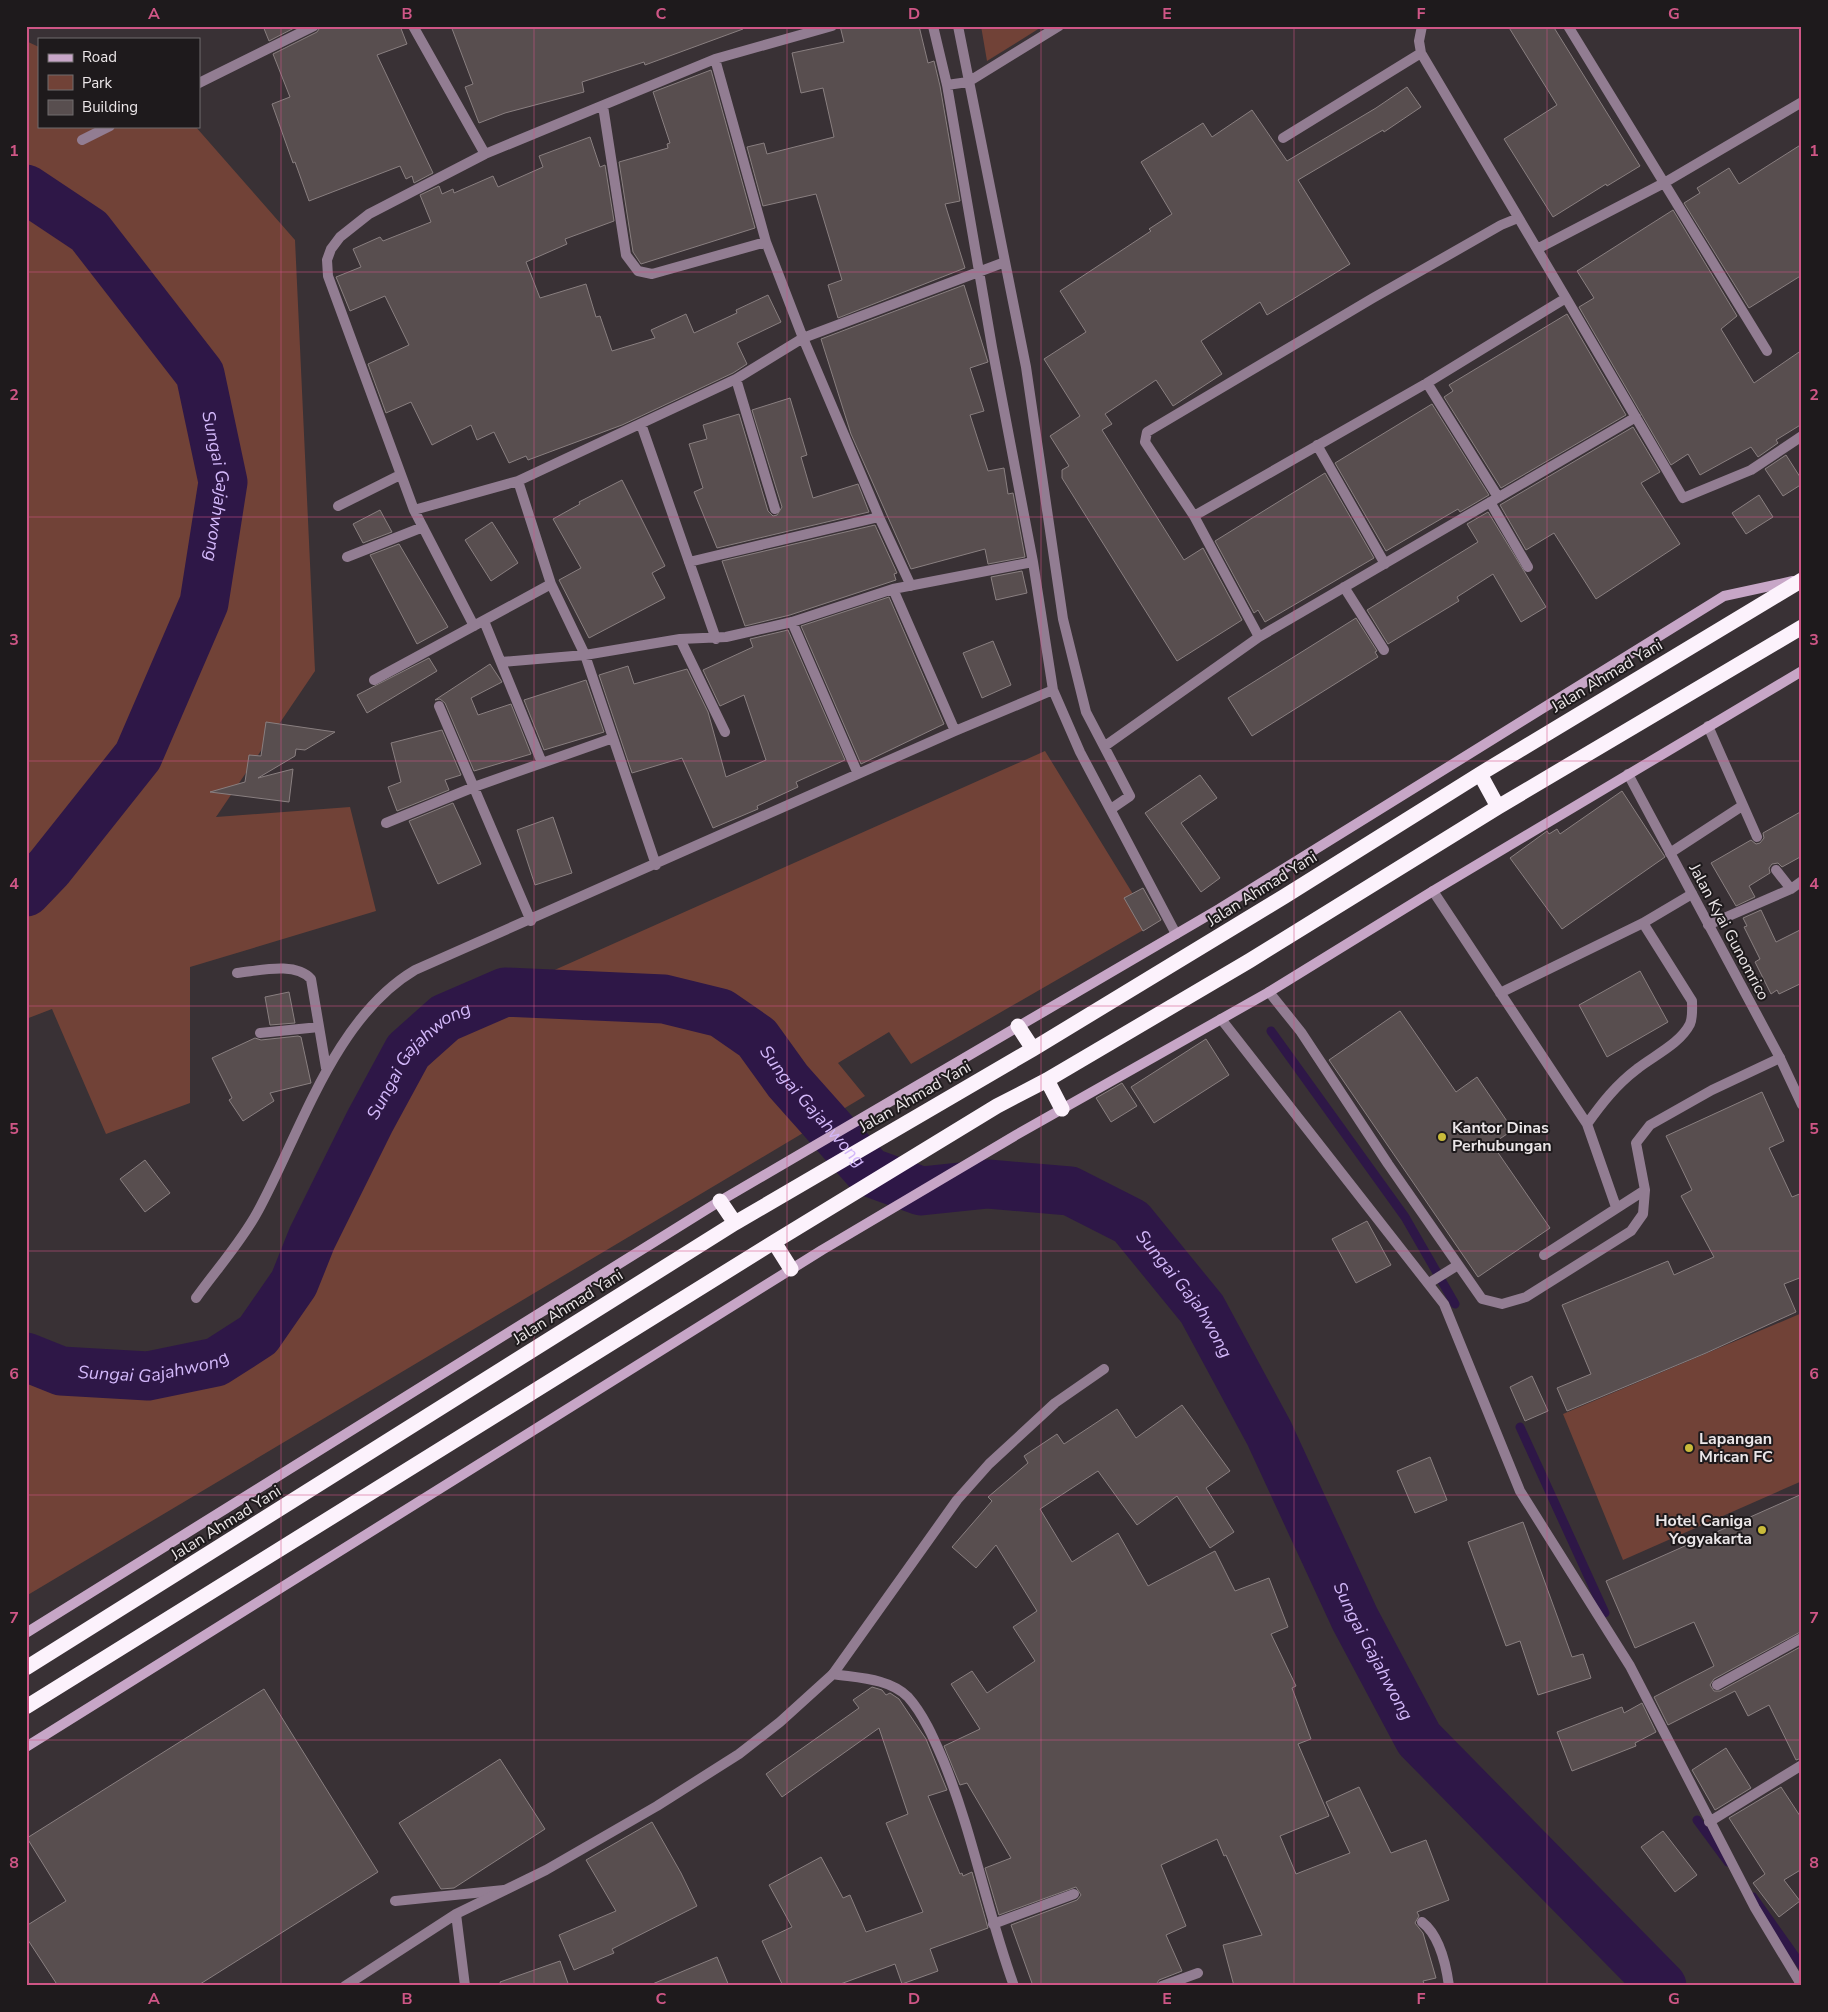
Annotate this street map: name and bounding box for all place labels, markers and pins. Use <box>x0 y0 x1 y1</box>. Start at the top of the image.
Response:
place label: Kantor Dinas Perhubungan <box>1452 1117 1552 1157</box>
marker: Kantor Dinas Perhubungan <box>1436 1131 1448 1143</box>
place label: Lapangan Mrican FC <box>1699 1428 1773 1468</box>
marker: Lapangan Mrican FC <box>1683 1442 1695 1454</box>
place label: Hotel Caniga Yogyakarta <box>1655 1510 1752 1550</box>
marker: Hotel Caniga Yogyakarta <box>1756 1524 1768 1536</box>

